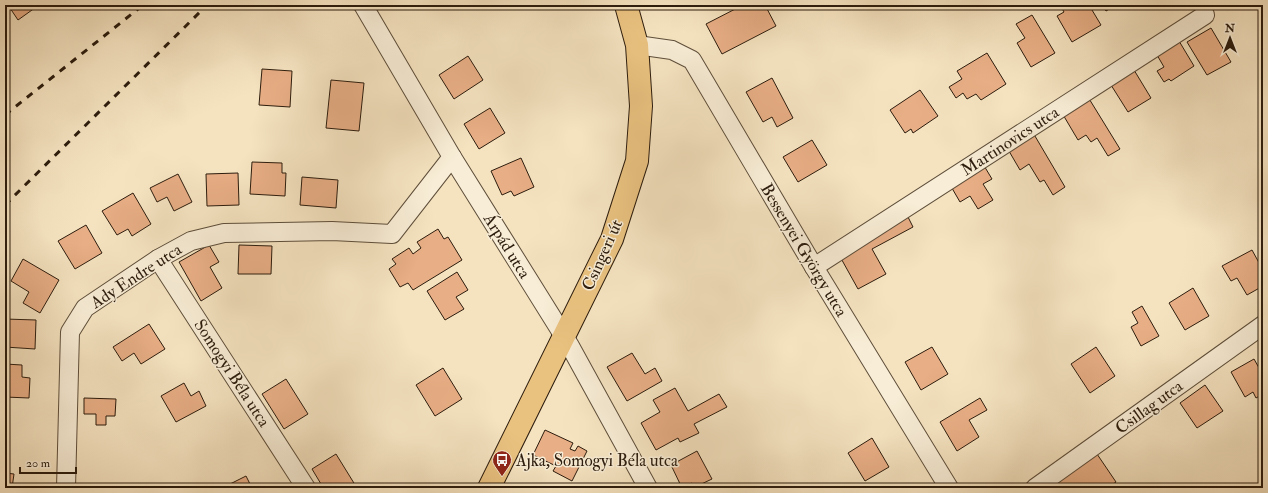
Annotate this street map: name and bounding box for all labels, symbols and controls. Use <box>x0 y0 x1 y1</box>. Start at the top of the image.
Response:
north arrow <box>1210 18 1250 58</box>
text: N <box>1224 22 1236 35</box>
street label: Martinovics utca <box>957 101 1064 180</box>
street label: Bessenyei György utca <box>755 179 853 322</box>
street label: Árpád utca <box>477 208 537 284</box>
street label: Csingeri út <box>577 216 627 294</box>
street label: Ady Endre utca <box>86 238 187 315</box>
street label: Somogyi Béla utca <box>189 315 275 432</box>
street label: Csillag utca <box>1111 375 1188 439</box>
scale bar <box>20 449 76 475</box>
bus stop icon: Ajka, Somogyi Béla utca <box>491 449 513 477</box>
place label: Ajka, Somogyi Béla utca <box>515 450 679 472</box>
text: 20 m <box>26 456 51 471</box>

